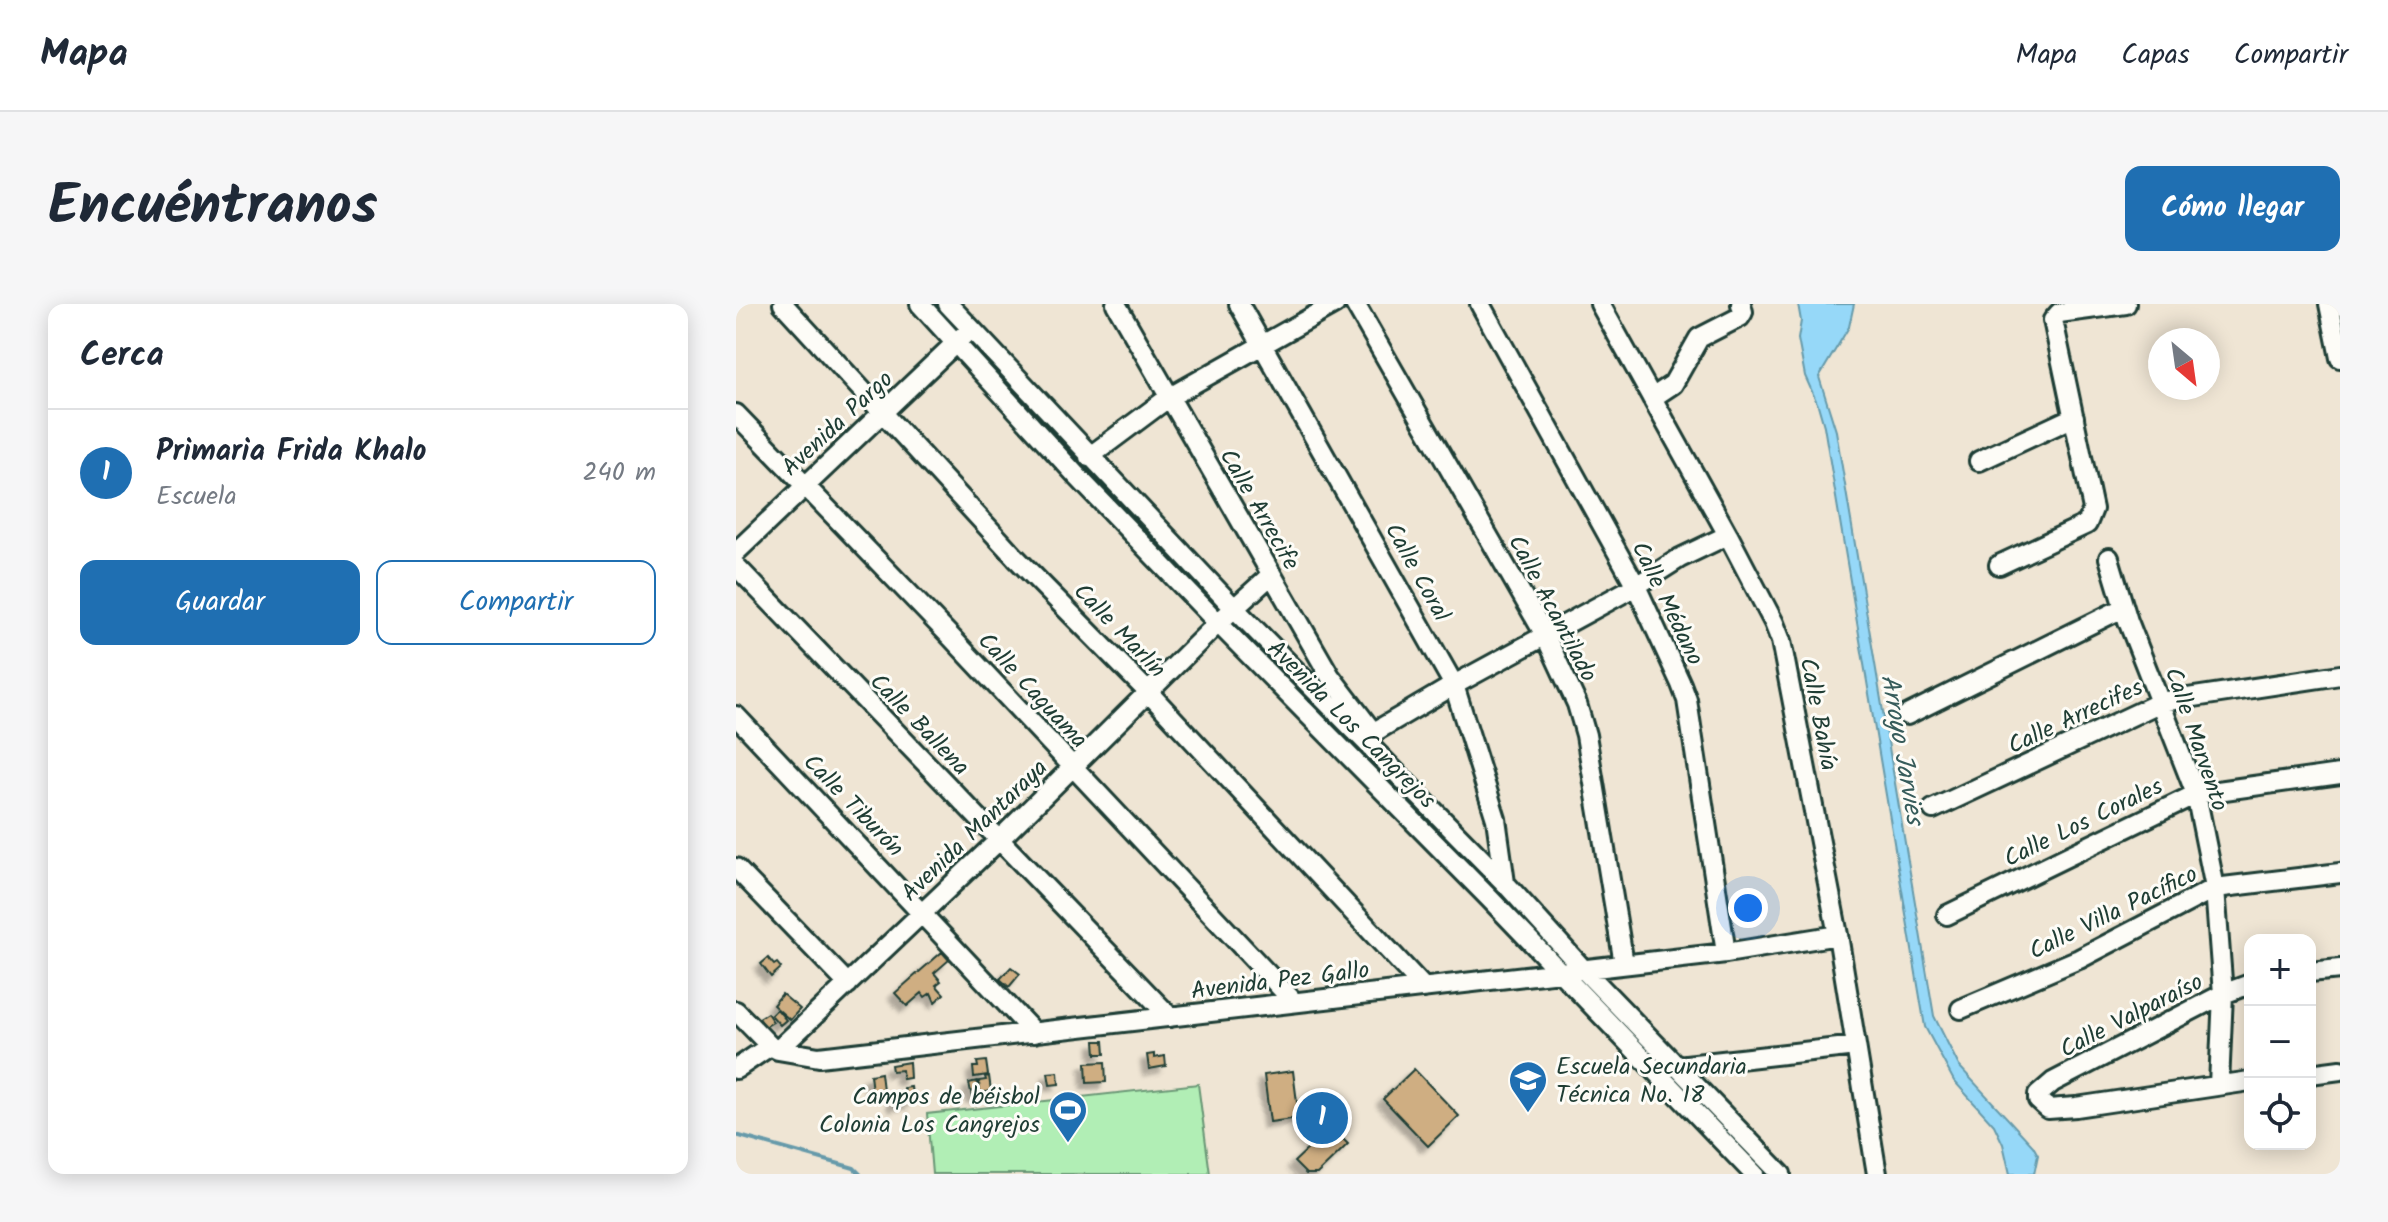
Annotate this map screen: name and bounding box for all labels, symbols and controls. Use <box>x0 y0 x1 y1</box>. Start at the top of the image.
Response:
text: Mapa <box>40 25 128 85</box>
text: Mapa <box>2016 33 2077 78</box>
text: Capas <box>2121 33 2190 78</box>
text: Compartir <box>2234 33 2348 78</box>
text: Encuéntranos <box>48 163 378 253</box>
button: Cómo llegar <box>2125 166 2340 251</box>
north arrow <box>2148 328 2220 400</box>
text: Cerca <box>80 329 164 383</box>
street label: Avenida Pargo <box>773 362 903 487</box>
text: Primaria Frida Khalo <box>156 428 426 476</box>
street label: Calle Arrecife <box>1208 441 1310 578</box>
text: 1 <box>102 452 110 494</box>
text: 240 m <box>582 452 656 494</box>
text: Escuela <box>156 476 237 518</box>
street label: Calle Coral <box>1373 516 1460 630</box>
street label: Calle Acantilado <box>1496 528 1607 690</box>
street label: Calle Médano <box>1620 535 1714 673</box>
button: Guardar <box>80 560 360 645</box>
button: Compartir <box>376 560 656 645</box>
street label: Calle Marlín <box>1063 574 1175 688</box>
street label: Calle Caguama <box>967 624 1097 758</box>
street label: Avenida Los Cangrejos <box>1257 631 1445 819</box>
street label: Calle Bahía <box>1787 655 1848 774</box>
street label: Calle Marvento <box>2153 662 2238 817</box>
street label: Calle Ballena <box>859 664 978 786</box>
street label: Calle Arrecifes <box>2001 669 2150 766</box>
water label: Arroyo Jarvies <box>1867 671 1935 831</box>
street label: Calle Tiburón <box>793 745 913 867</box>
street label: Avenida Mantaraya <box>892 750 1058 912</box>
street label: Calle Los Corales <box>1997 768 2170 879</box>
street label: Calle Villa Pacífico <box>2022 855 2205 971</box>
your location <box>1728 888 1768 928</box>
map controls <box>2244 934 2316 1150</box>
button: + <box>2244 934 2316 1006</box>
street label: Avenida Pez Gallo <box>1189 951 1372 1012</box>
street label: Calle Valparaíso <box>2053 963 2210 1069</box>
button: − <box>2244 1006 2316 1078</box>
place label: Escuela Secundaria Técnica No. 18 <box>1556 1048 1747 1115</box>
school or university icon: Escuela Secundaria Técnica No. 18 <box>1507 1059 1549 1114</box>
place label: Campos de béisbol Colonia Los Cangrejos <box>819 1078 1040 1145</box>
button: locate <box>2244 1078 2316 1150</box>
pin: 1 <box>1296 1088 1348 1148</box>
sports icon: Campos de béisbol Colonia Los Cangrejos <box>1047 1089 1089 1144</box>

